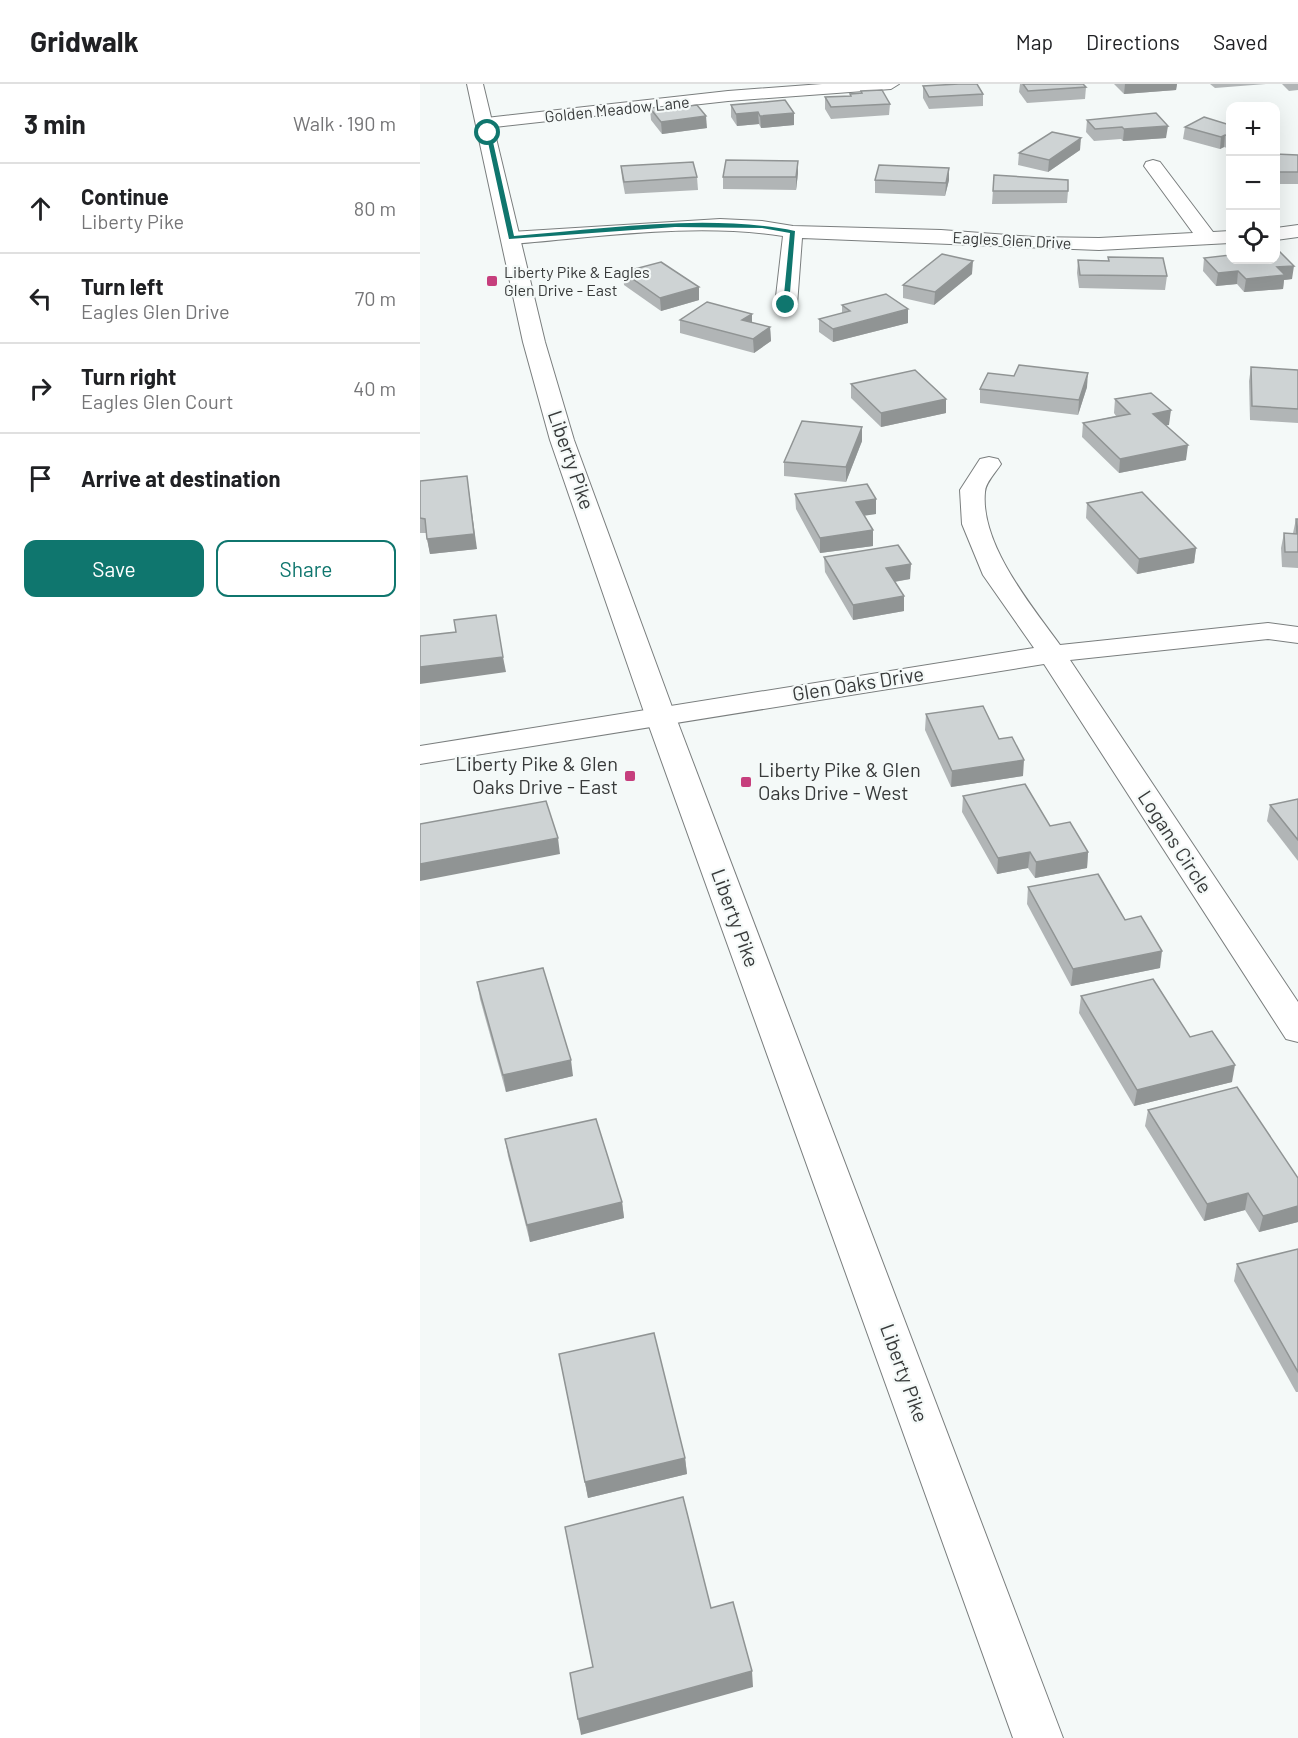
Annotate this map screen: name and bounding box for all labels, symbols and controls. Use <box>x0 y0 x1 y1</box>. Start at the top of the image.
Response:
text: Gridwalk <box>30 24 139 58</box>
text: Map <box>1016 29 1053 54</box>
text: Directions <box>1086 29 1180 54</box>
text: Saved <box>1213 29 1268 54</box>
street label: Golden Meadow Lane <box>544 91 690 126</box>
map controls <box>1226 102 1280 264</box>
button: + <box>1226 102 1280 156</box>
text: 3 min <box>24 108 86 139</box>
text: Walk · 190 m <box>293 111 396 135</box>
route start <box>474 119 500 145</box>
button: − <box>1226 156 1280 210</box>
text: Continue <box>81 183 169 209</box>
icon: ahead <box>24 192 57 225</box>
text: 80 m <box>354 196 396 220</box>
text: Liberty Pike <box>81 209 184 233</box>
button: locate <box>1226 210 1280 264</box>
street label: Eagles Glen Drive <box>952 227 1072 252</box>
place label: Liberty Pike & Eagles Glen Drive - East <box>504 262 650 299</box>
text: Turn left <box>81 273 164 299</box>
marker: Liberty Pike & Eagles Glen Drive - East <box>485 274 499 288</box>
icon: left <box>24 282 57 315</box>
text: 70 m <box>355 286 396 310</box>
route end <box>772 291 798 317</box>
text: Eagles Glen Drive <box>81 299 230 323</box>
text: Turn right <box>81 363 176 389</box>
icon: right <box>24 372 57 405</box>
text: 40 m <box>353 376 396 400</box>
text: Eagles Glen Court <box>81 389 234 413</box>
street label: Liberty Pike <box>544 407 600 512</box>
icon: arrive <box>24 462 57 495</box>
text: Arrive at destination <box>81 465 280 491</box>
button: Save <box>24 540 204 597</box>
button: Share <box>216 540 396 597</box>
street label: Glen Oaks Drive <box>790 661 925 705</box>
place label: Liberty Pike & Glen Oaks Drive - East <box>455 751 618 798</box>
place label: Liberty Pike & Glen Oaks Drive - West <box>758 757 921 804</box>
marker: Liberty Pike & Glen Oaks Drive - East <box>623 769 637 783</box>
marker: Liberty Pike & Glen Oaks Drive - West <box>739 775 753 789</box>
street label: Logans Circle <box>1134 786 1218 897</box>
street label: Liberty Pike <box>707 865 765 970</box>
street label: Liberty Pike <box>876 1320 934 1425</box>

